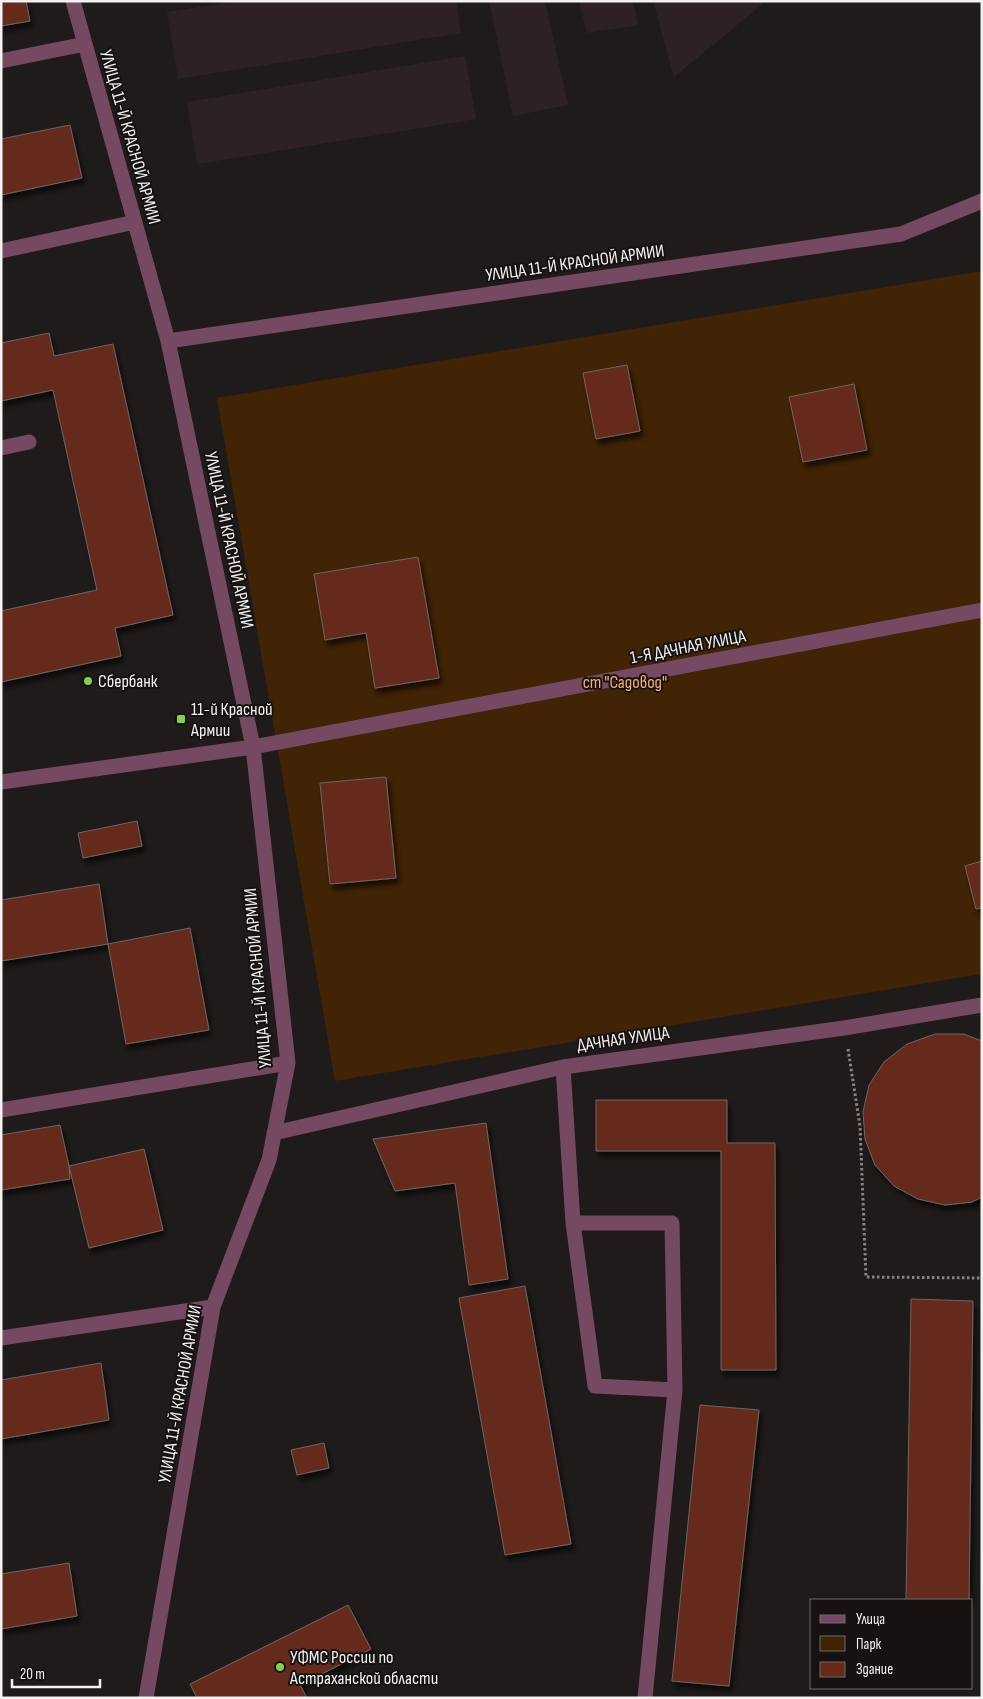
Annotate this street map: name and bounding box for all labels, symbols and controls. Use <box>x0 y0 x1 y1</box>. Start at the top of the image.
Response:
street label: УЛИЦА 11-Й КРАСНОЙ АРМИИ <box>95 47 165 227</box>
street label: УЛИЦА 11-Й КРАСНОЙ АРМИИ <box>484 240 666 286</box>
street label: УЛИЦА 11-Й КРАСНОЙ АРМИИ <box>200 450 258 630</box>
street label: 1-Я ДАЧНАЯ УЛИЦА <box>629 625 748 668</box>
place label: Сбербанк <box>98 671 158 692</box>
park label: ст "Садовод" <box>583 672 667 693</box>
marker: Сбербанк <box>82 675 94 687</box>
place label: 11-й Красной Армии <box>190 699 273 741</box>
marker: 11-й Красной Армии <box>175 713 187 725</box>
street label: УЛИЦА 11-Й КРАСНОЙ АРМИИ <box>240 887 276 1069</box>
street label: ДАЧНАЯ УЛИЦА <box>575 1022 671 1056</box>
street label: УЛИЦА 11-Й КРАСНОЙ АРМИИ <box>154 1303 206 1485</box>
legend <box>810 1599 973 1689</box>
text: Улица <box>856 1610 885 1629</box>
text: Парк <box>856 1635 882 1654</box>
place label: УФМС России по Астраханской области <box>289 1647 438 1689</box>
scale bar <box>12 1656 100 1688</box>
text: Здание <box>856 1660 893 1679</box>
marker: УФМС России по Астраханской области <box>274 1661 286 1673</box>
text: 20 m <box>20 1665 45 1684</box>

